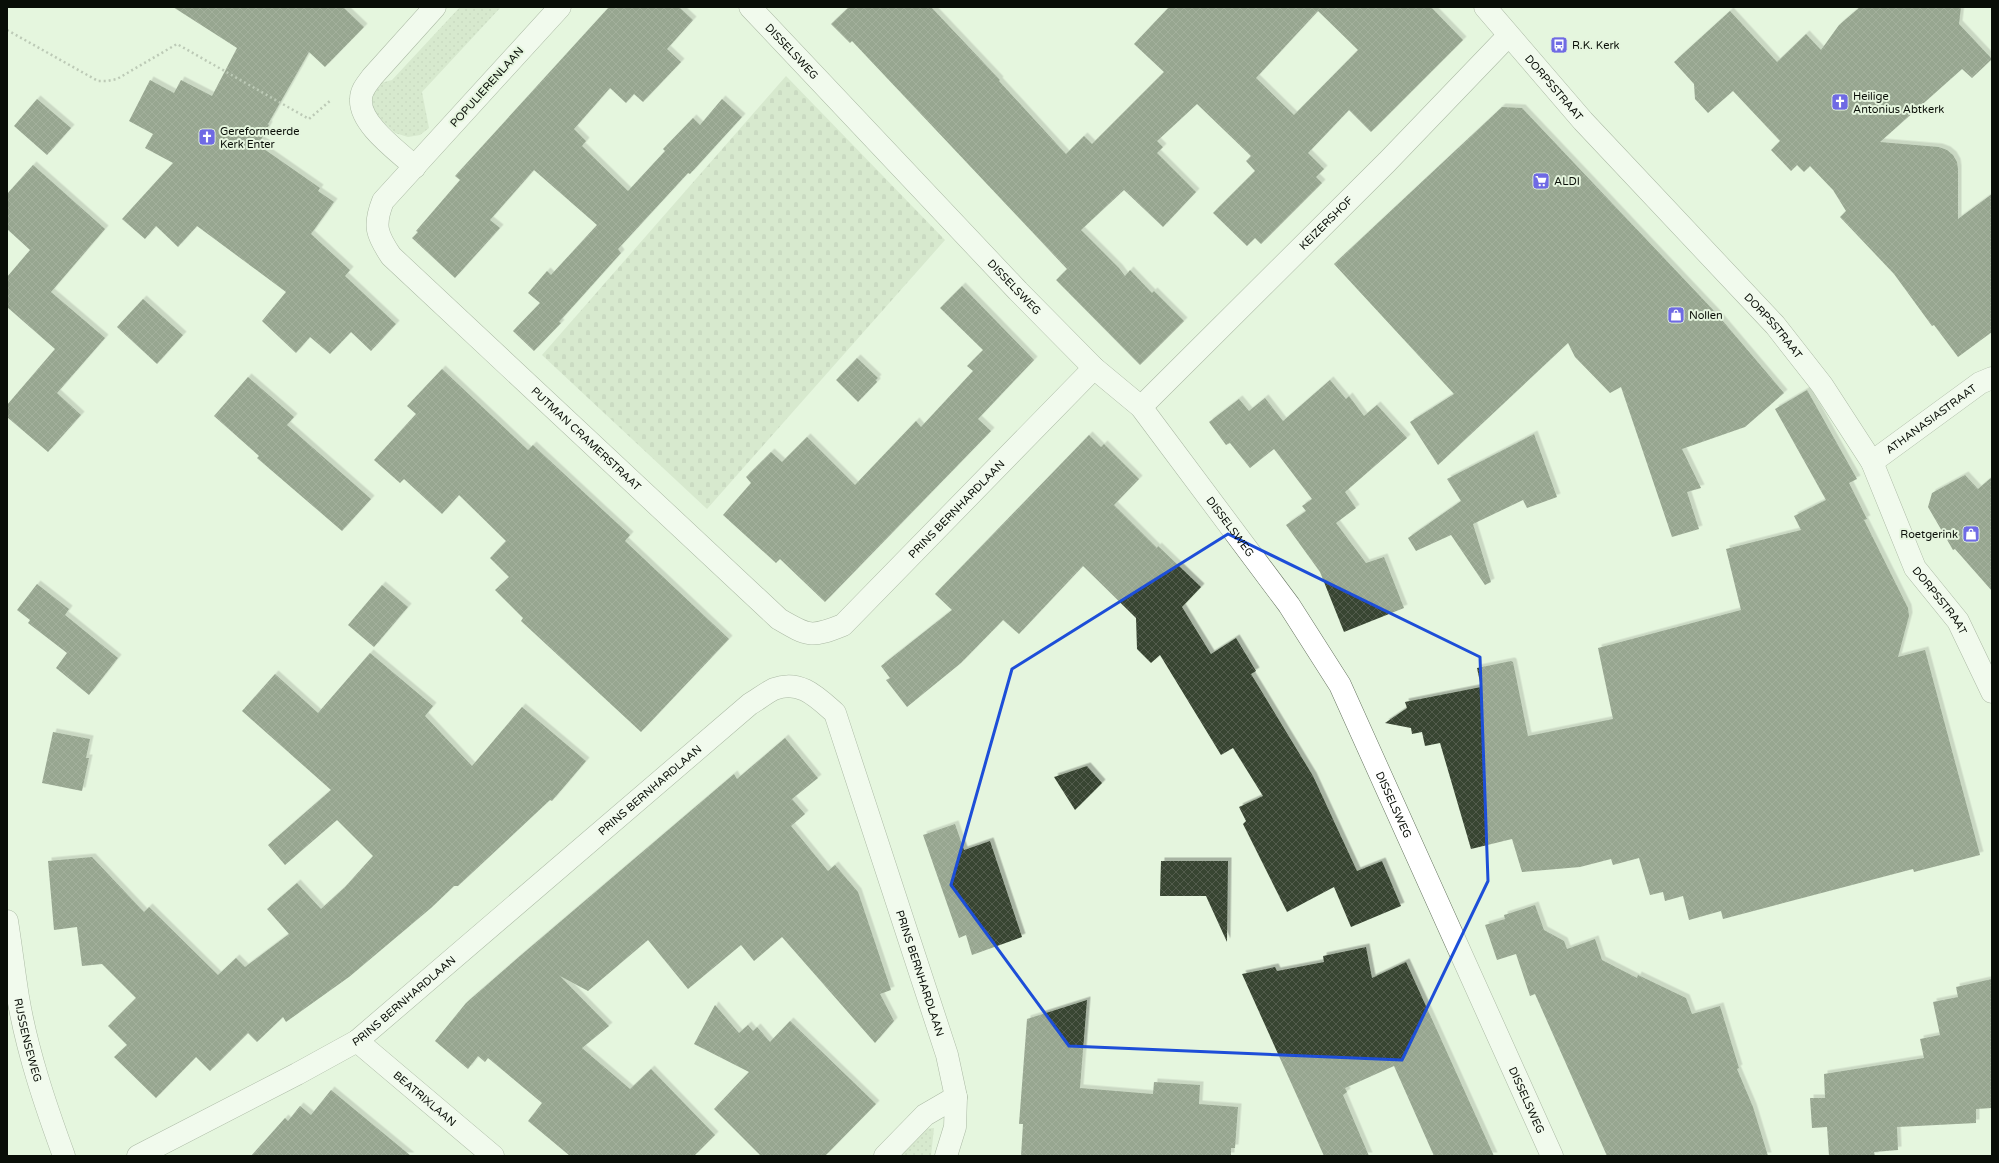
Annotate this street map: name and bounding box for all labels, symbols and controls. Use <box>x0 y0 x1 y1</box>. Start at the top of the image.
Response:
street label: DISSELSWEG <box>763 21 821 82</box>
bus stop icon: R.K. Kerk <box>1549 35 1569 55</box>
place label: R.K. Kerk <box>1572 39 1620 52</box>
street label: POPULIERENLAAN <box>448 44 526 130</box>
street label: DORPSSTRAAT <box>1522 52 1586 123</box>
place label: Heilige Antonius Abtkerk <box>1853 90 1944 116</box>
church icon: Heilige Antonius Abtkerk <box>1830 92 1850 112</box>
place label: Gereformeerde Kerk Enter <box>220 125 299 151</box>
church icon: Gereformeerde Kerk Enter <box>197 127 217 147</box>
supermarket icon: ALDI <box>1531 171 1551 191</box>
place label: ALDI <box>1554 175 1580 188</box>
street label: KEIZERSHOF <box>1296 193 1356 252</box>
street label: DISSELSWEG <box>985 257 1044 317</box>
street label: DORPSSTRAAT <box>1742 290 1805 361</box>
shop icon: Nollen <box>1666 305 1686 325</box>
place label: Nollen <box>1689 309 1723 322</box>
street label: ATHANASIASTRAAT <box>1883 381 1979 456</box>
street label: PUTMAN CRAMERSTRAAT <box>529 384 644 493</box>
street label: PRINS BERNHARDLAAN <box>906 457 1007 561</box>
street label: DISSELSWEG <box>1204 494 1257 559</box>
shop icon: Roetgerink <box>1961 524 1981 544</box>
place label: Roetgerink <box>1900 528 1958 541</box>
street label: DORPSSTRAAT <box>1910 564 1970 637</box>
street label: PRINS BERNHARDLAAN <box>595 742 704 838</box>
street label: DISSELSWEG <box>1373 769 1414 840</box>
street label: PRINS BERNHARDLAAN <box>893 908 947 1038</box>
street label: PRINS BERNHARDLAAN <box>350 953 458 1049</box>
street label: RIJSSENSEWEG <box>12 997 45 1083</box>
street label: DISSELSWEG <box>1506 1065 1547 1135</box>
street label: BEATRIXLAAN <box>391 1068 459 1129</box>

